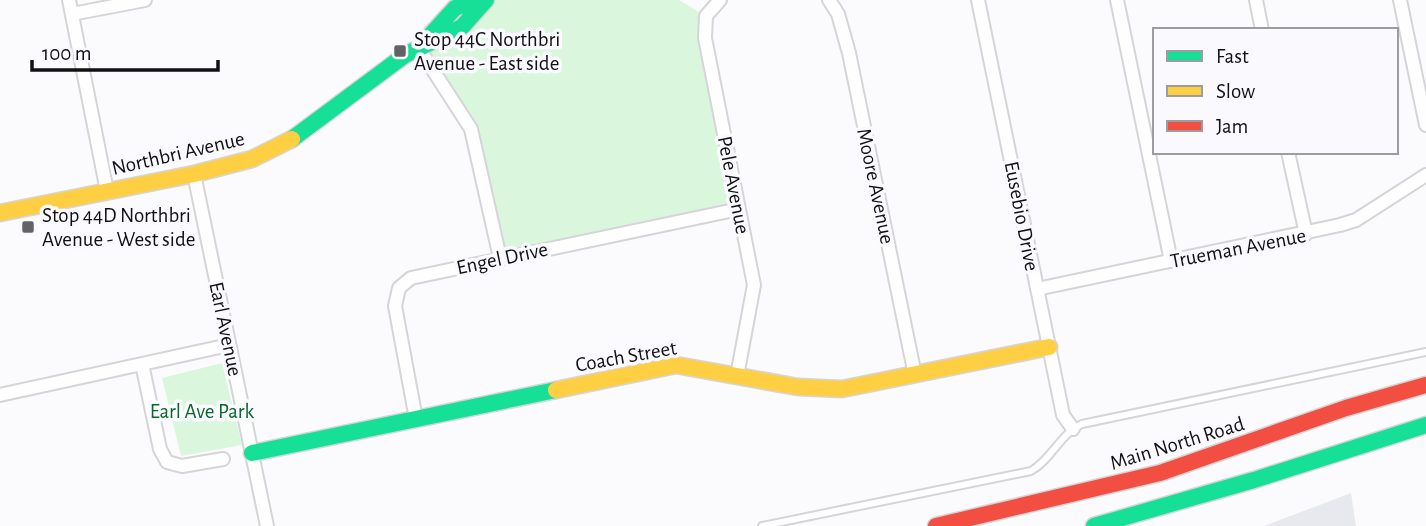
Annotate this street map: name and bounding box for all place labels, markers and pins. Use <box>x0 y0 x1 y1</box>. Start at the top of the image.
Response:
place label: Stop 44C Northbri Avenue - East side <box>414 29 560 74</box>
marker: Stop 44C Northbri Avenue - East side <box>392 43 408 59</box>
place label: Stop 44D Northbri Avenue - West side <box>42 205 195 250</box>
marker: Stop 44D Northbri Avenue - West side <box>20 219 36 235</box>

